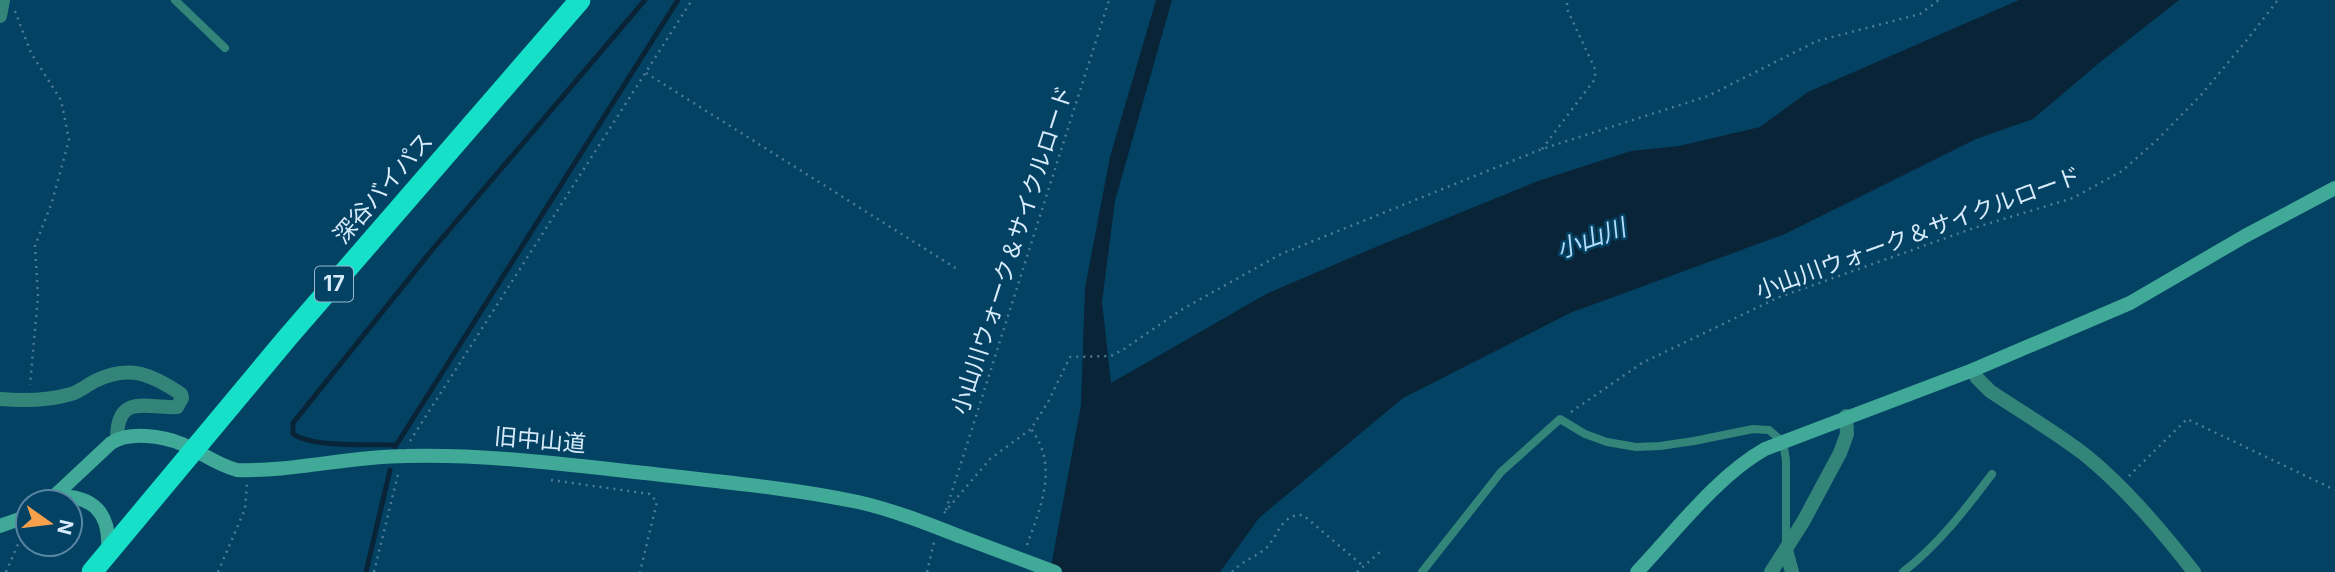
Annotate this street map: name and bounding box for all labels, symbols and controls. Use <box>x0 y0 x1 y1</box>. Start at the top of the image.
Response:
street label: 小山川ウォーク＆サイクルロード <box>946 82 1078 418</box>
street label: 深谷バイパス <box>327 127 439 249</box>
street label: 小山川ウォーク＆サイクルロード <box>1752 161 2084 305</box>
water label: 小山川 <box>1552 212 1632 264</box>
road number: 17 <box>315 266 353 302</box>
street label: 旧中山道 <box>493 422 587 458</box>
north arrow <box>14 488 84 558</box>
text: N <box>52 517 78 537</box>

